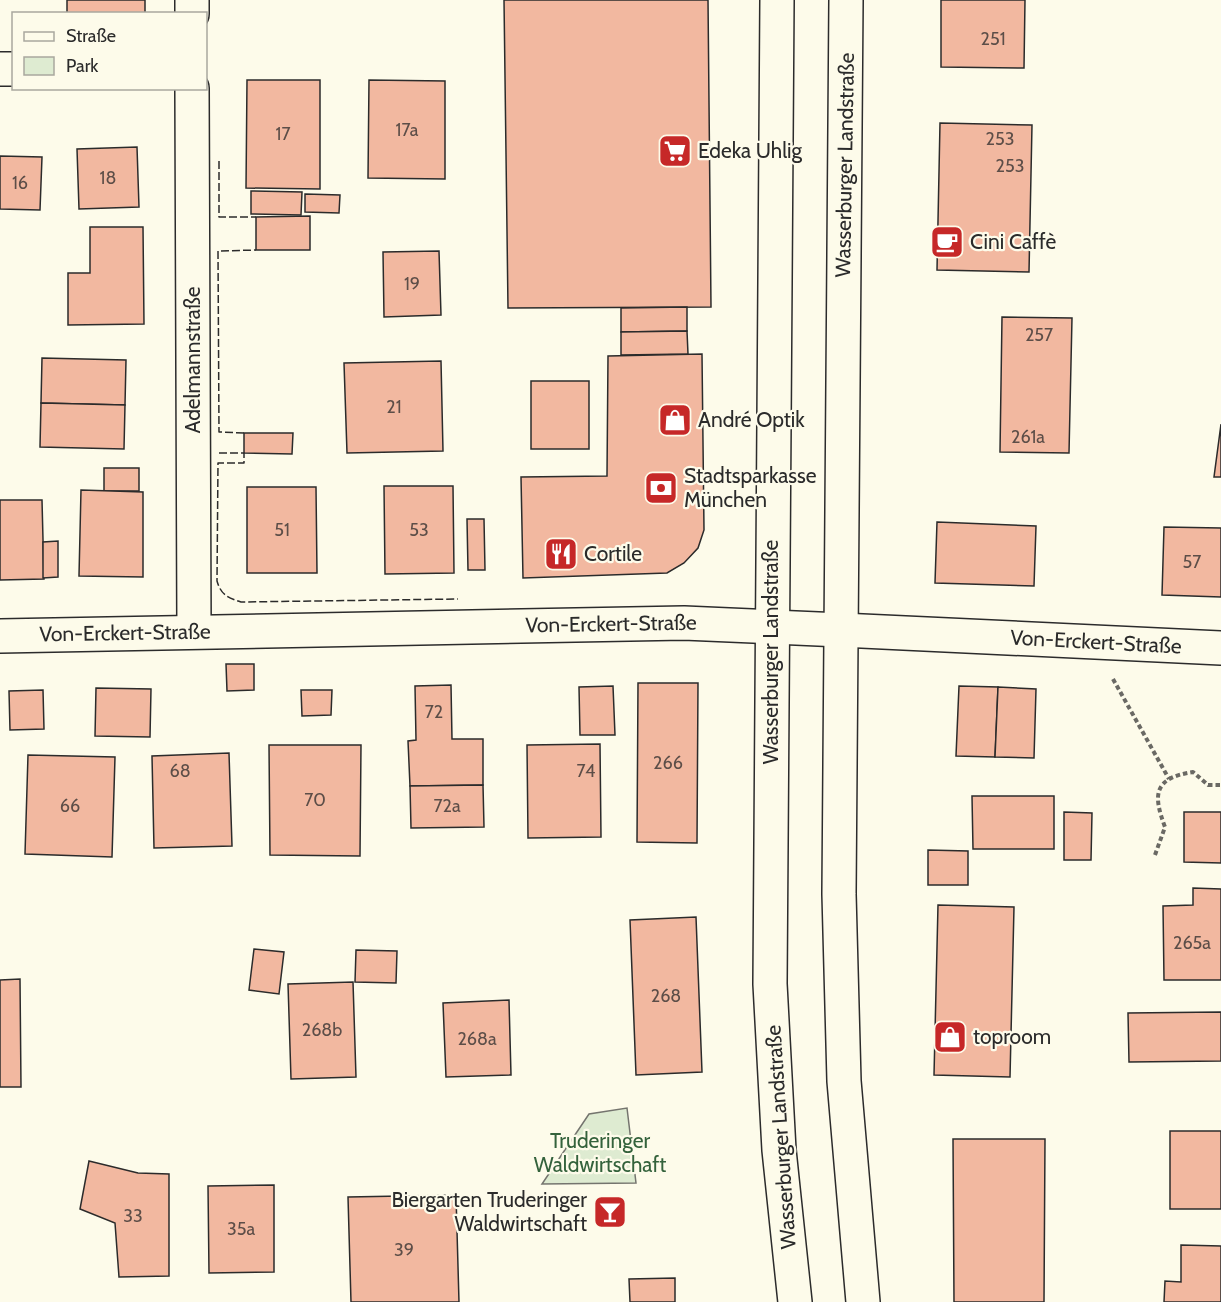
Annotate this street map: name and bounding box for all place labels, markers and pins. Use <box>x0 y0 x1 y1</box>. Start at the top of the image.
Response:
supermarket icon: Edeka Uhlig <box>657 133 693 169</box>
place label: Edeka Uhlig <box>698 138 803 163</box>
cafe icon: Cini Caffè <box>929 224 965 260</box>
place label: Cini Caffè <box>970 229 1057 254</box>
shop icon: André Optik <box>657 402 693 438</box>
place label: André Optik <box>698 407 805 432</box>
place label: Stadtsparkasse München <box>684 463 817 512</box>
bank icon: Stadtsparkasse München <box>643 470 679 506</box>
restaurant icon: Cortile <box>543 536 579 572</box>
place label: Cortile <box>584 541 642 566</box>
shop icon: toproom <box>932 1019 968 1055</box>
place label: toproom <box>973 1024 1051 1049</box>
place label: Biergarten Truderinger Waldwirtschaft <box>391 1187 587 1236</box>
bar icon: Biergarten Truderinger Waldwirtschaft <box>592 1194 628 1230</box>

